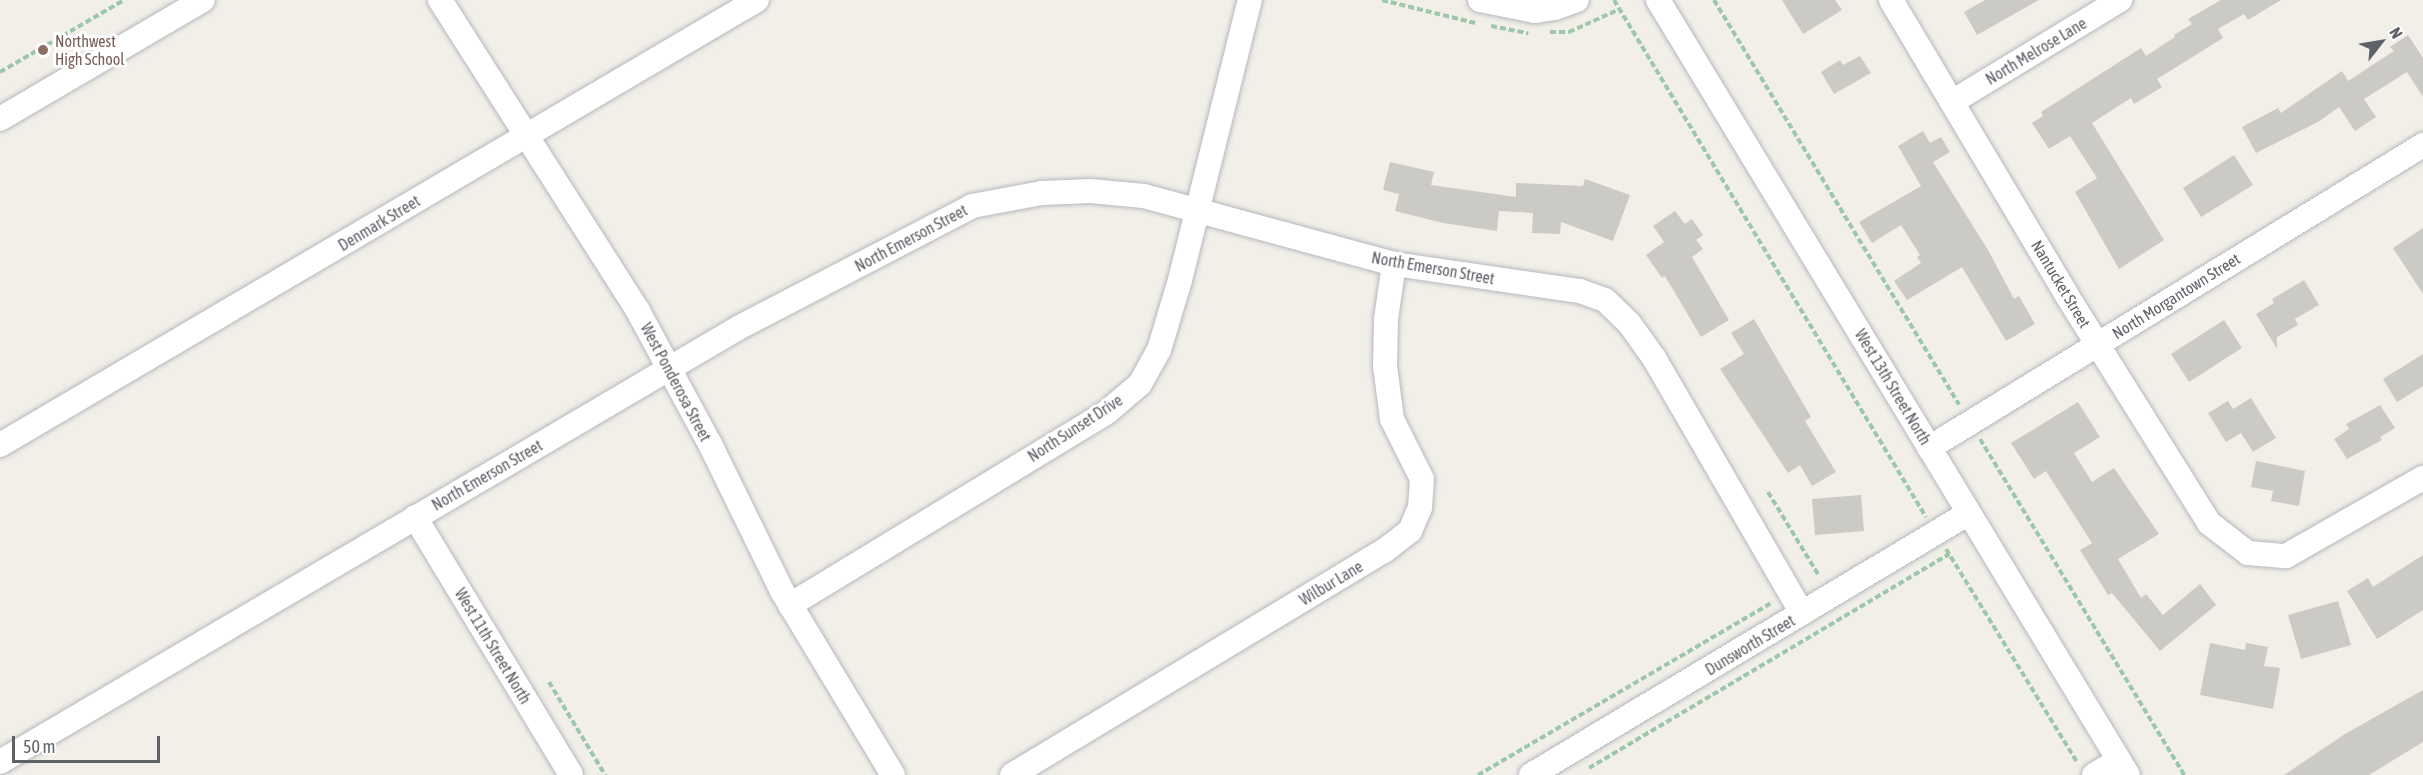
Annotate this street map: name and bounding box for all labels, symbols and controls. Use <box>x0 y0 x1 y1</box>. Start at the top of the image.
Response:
north arrow <box>2351 12 2411 72</box>
street label: North Melrose Lane <box>1982 13 2090 89</box>
text: N <box>2386 24 2407 41</box>
place label: Northwest High School <box>55 31 124 69</box>
marker: Northwest High School <box>36 43 50 57</box>
street label: Denmark Street <box>335 191 423 255</box>
street label: North Emerson Street <box>851 200 971 276</box>
street label: Nantucket Street <box>2027 237 2095 331</box>
street label: North Emerson Street <box>1370 248 1496 288</box>
street label: North Morgantown Street <box>2109 249 2243 343</box>
street label: West Ponderosa Street <box>637 320 715 444</box>
street label: West 13th Street North <box>1851 326 1935 448</box>
street label: North Sunset Drive <box>1024 390 1126 466</box>
street label: North Emerson Street <box>428 436 546 514</box>
street label: Wilbur Lane <box>1296 557 1366 609</box>
street label: West 11th Street North <box>451 585 535 707</box>
street label: Dunsworth Street <box>1702 611 1798 679</box>
scale bar <box>15 724 164 762</box>
text: 50 m <box>23 736 55 757</box>

